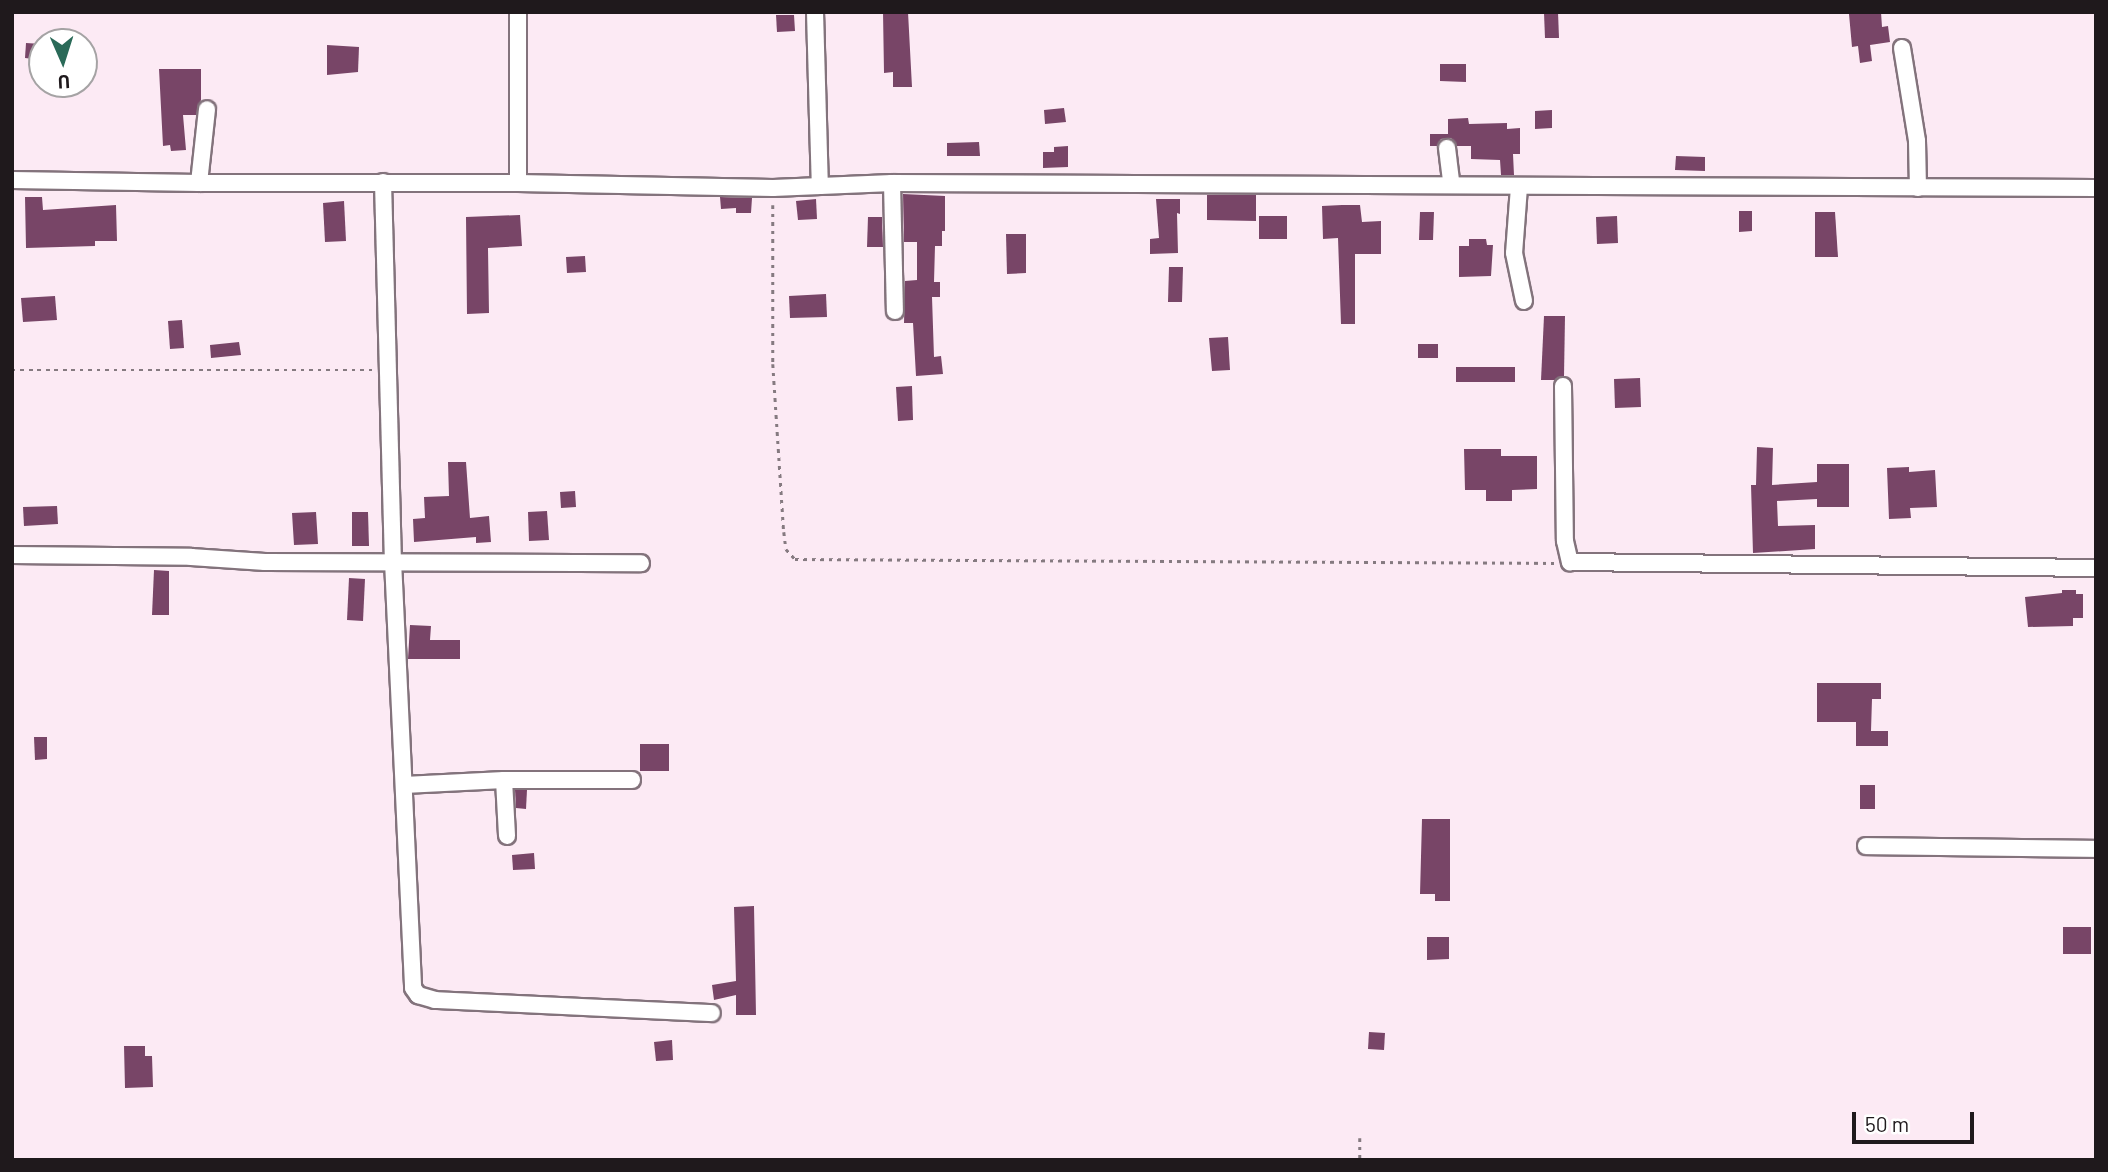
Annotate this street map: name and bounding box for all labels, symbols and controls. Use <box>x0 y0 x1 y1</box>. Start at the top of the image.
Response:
north arrow <box>28 28 98 98</box>
text: U <box>57 71 71 94</box>
scale bar <box>1856 1098 1979 1142</box>
text: 50 m <box>1865 1111 1909 1136</box>

